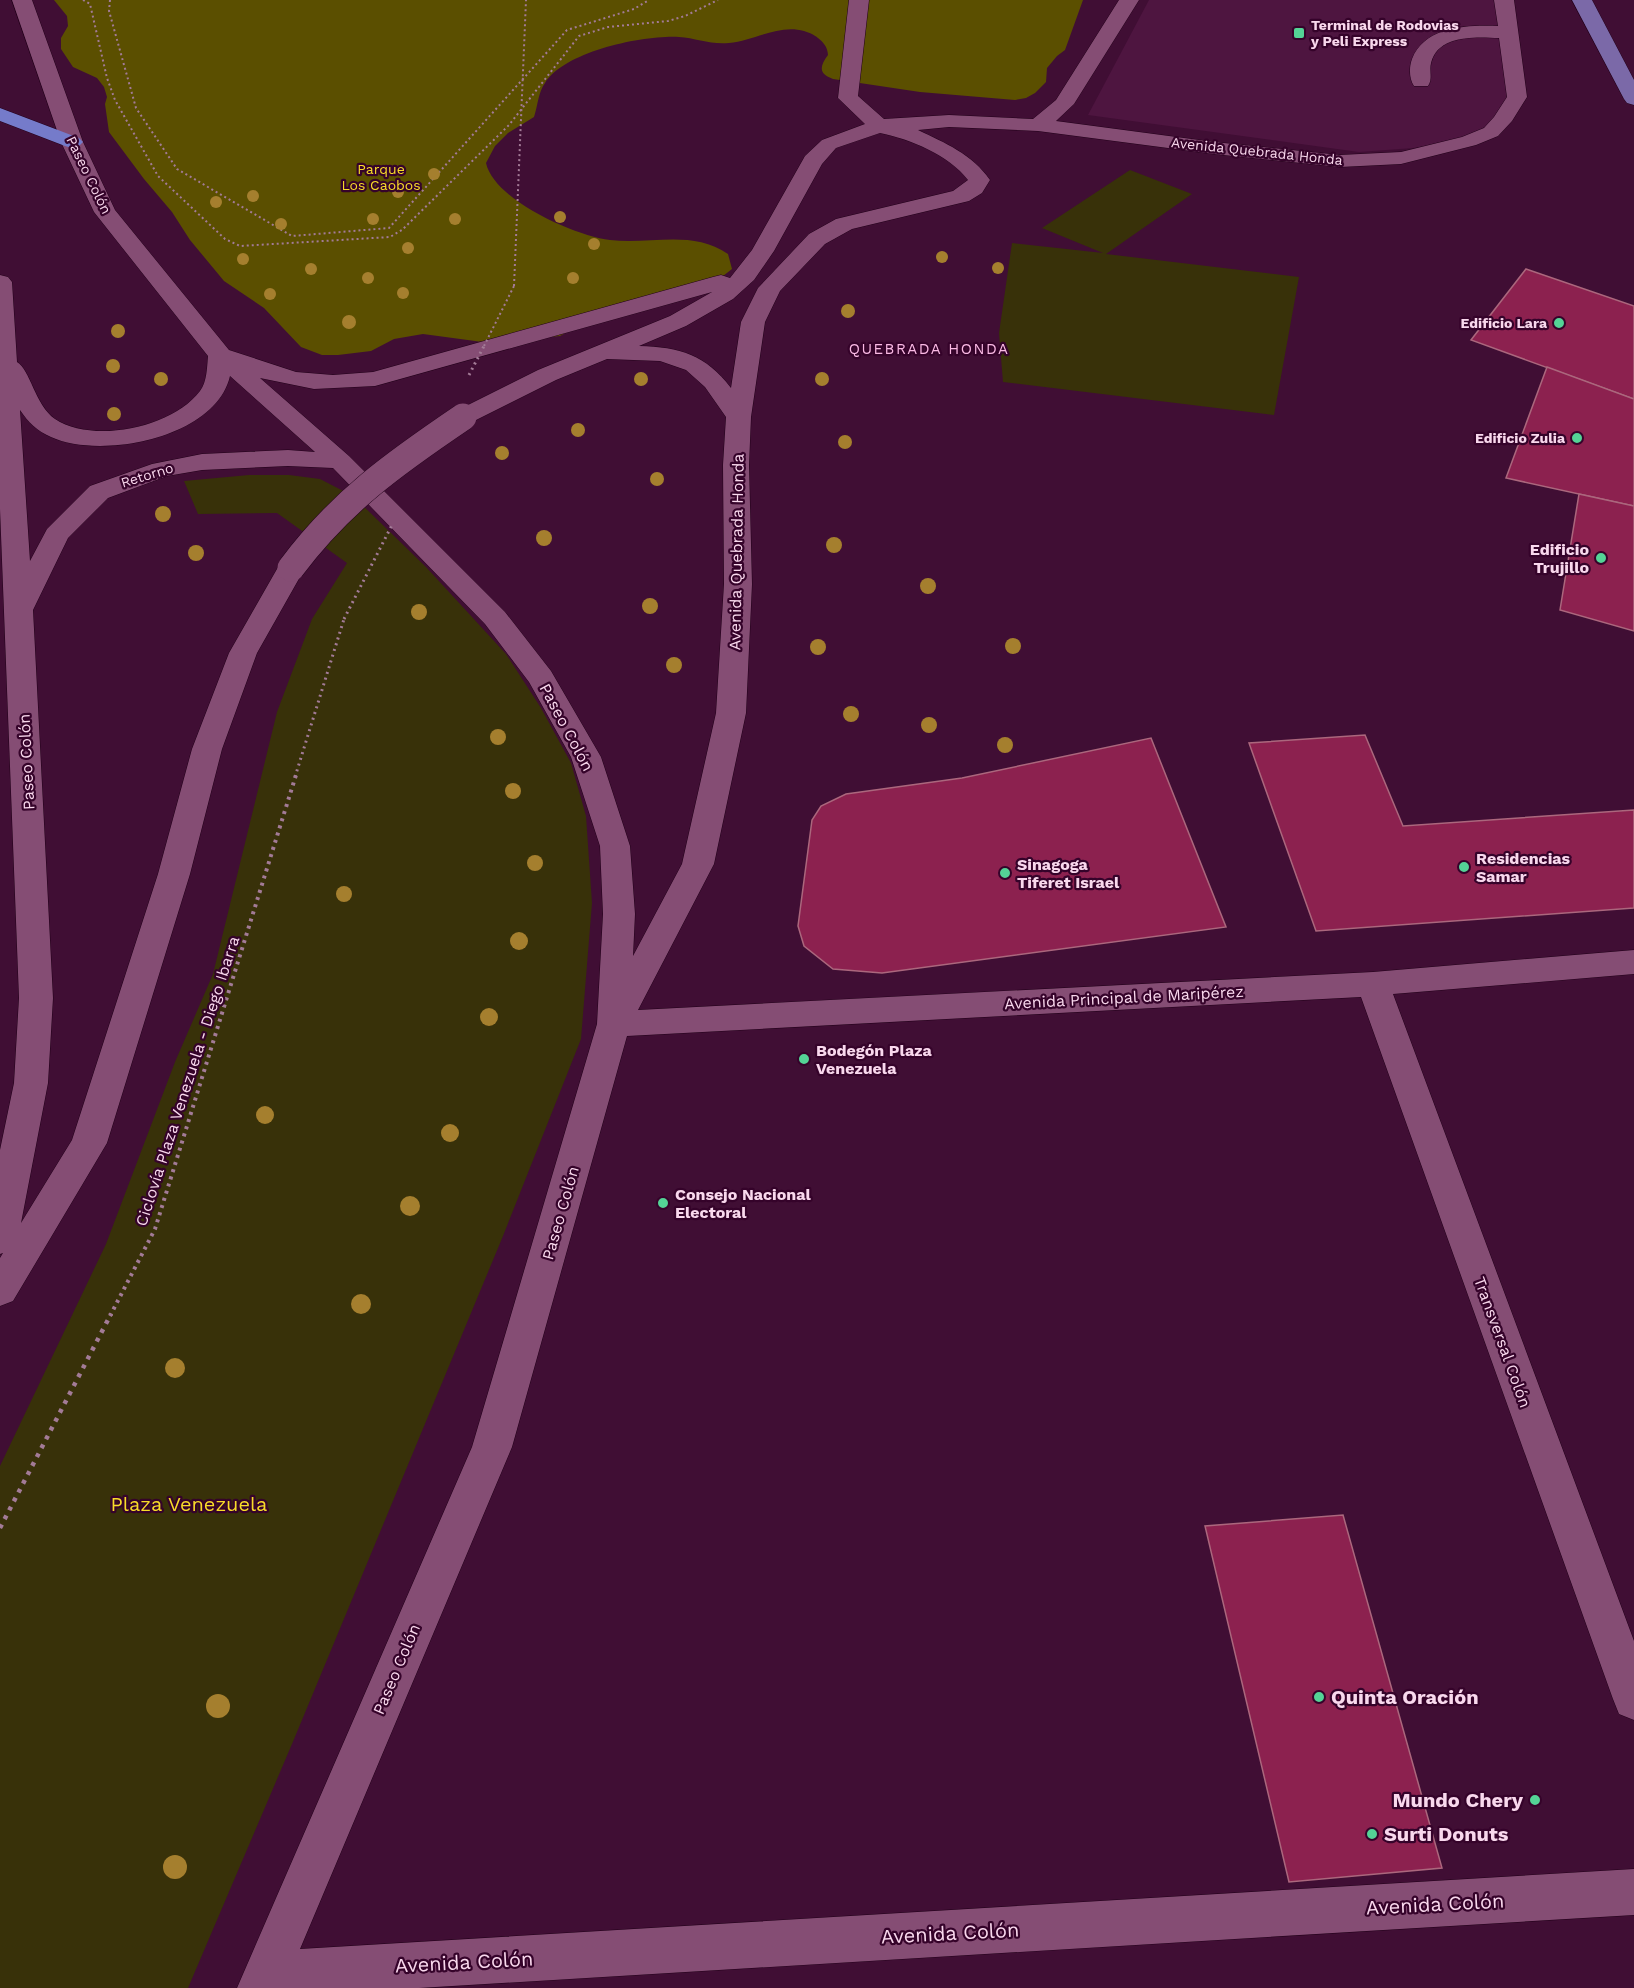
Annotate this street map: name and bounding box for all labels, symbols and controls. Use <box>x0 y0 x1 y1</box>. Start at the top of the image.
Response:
place label: Terminal de Rodovias y Peli Express <box>1310 17 1459 49</box>
marker: Terminal de Rodovias y Peli Express <box>1292 26 1306 40</box>
street label: Paseo Colón <box>63 134 115 216</box>
street label: Avenida Quebrada Honda <box>1171 134 1344 168</box>
park label: Parque Los Caobos <box>341 161 421 193</box>
place label: Edificio Lara <box>1461 315 1548 331</box>
marker: Edificio Lara <box>1552 316 1566 330</box>
district label: QUEBRADA HONDA <box>849 340 1009 358</box>
place label: Edificio Zulia <box>1475 430 1566 446</box>
marker: Edificio Zulia <box>1570 431 1584 445</box>
street label: Avenida Quebrada Honda <box>725 453 748 651</box>
street label: Retorno <box>119 459 175 491</box>
place label: Edificio Trujillo <box>1530 540 1589 577</box>
marker: Edificio Trujillo <box>1594 551 1608 565</box>
street label: Paseo Colón <box>536 680 598 774</box>
street label: Paseo Colón <box>14 713 39 811</box>
place label: Residencias Samar <box>1476 849 1571 886</box>
place label: Sinagoga Tiferet Israel <box>1017 855 1120 892</box>
marker: Residencias Samar <box>1457 860 1471 874</box>
marker: Sinagoga Tiferet Israel <box>998 866 1012 880</box>
street label: Ciclovía Plaza Venezuela - Diego Ibarra <box>132 934 243 1229</box>
street label: Avenida Principal de Maripérez <box>1004 982 1244 1013</box>
place label: Bodegón Plaza Venezuela <box>816 1041 932 1078</box>
marker: Bodegón Plaza Venezuela <box>797 1052 811 1066</box>
street label: Paseo Colón <box>538 1164 583 1262</box>
place label: Consejo Nacional Electoral <box>675 1185 811 1222</box>
marker: Consejo Nacional Electoral <box>656 1196 670 1210</box>
street label: Transversal Colón <box>1470 1274 1535 1410</box>
park label: Plaza Venezuela <box>111 1492 267 1516</box>
street label: Paseo Colón <box>369 1621 424 1717</box>
place label: Quinta Oración <box>1331 1685 1479 1709</box>
marker: Quinta Oración <box>1312 1690 1326 1704</box>
place label: Mundo Chery <box>1392 1788 1524 1812</box>
marker: Mundo Chery <box>1528 1793 1542 1807</box>
place label: Surti Donuts <box>1384 1822 1509 1846</box>
marker: Surti Donuts <box>1365 1827 1379 1841</box>
street label: Avenida Colón <box>1365 1888 1505 1920</box>
street label: Avenida Colón <box>880 1917 1020 1949</box>
street label: Avenida Colón <box>394 1946 534 1978</box>

